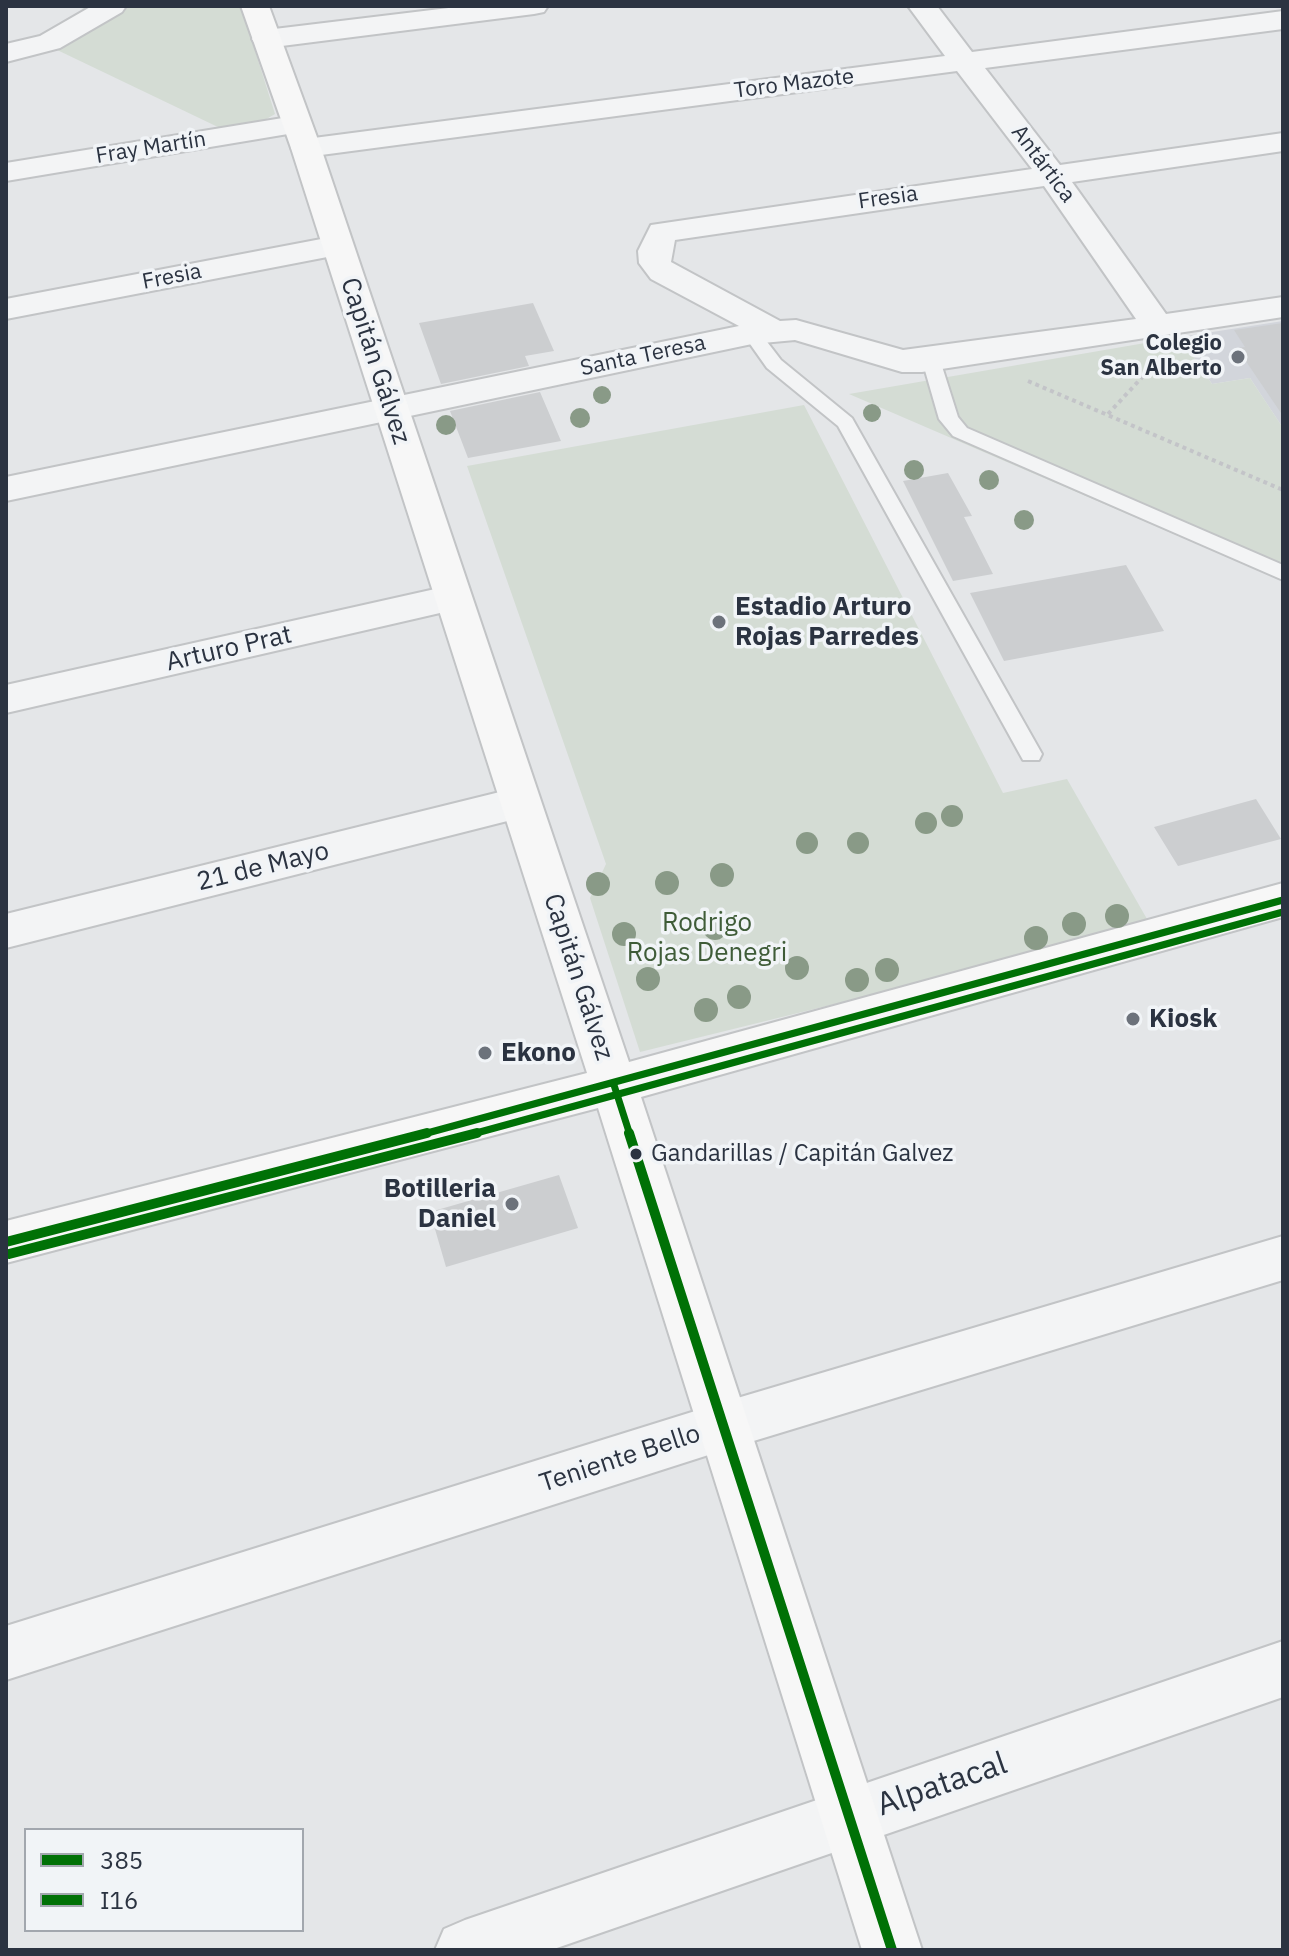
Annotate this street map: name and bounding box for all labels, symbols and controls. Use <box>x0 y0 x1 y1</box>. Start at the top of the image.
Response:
street label: Toro Mazote <box>733 64 855 104</box>
street label: Antártica <box>1005 120 1081 208</box>
street label: Fray Martín <box>94 126 208 170</box>
street label: Fresia <box>857 181 919 215</box>
street label: Fresia <box>140 258 204 296</box>
street label: Capitán Gálvez <box>333 274 417 448</box>
street label: Santa Teresa <box>578 330 708 382</box>
place label: Colegio San Alberto <box>1100 331 1222 382</box>
marker: Colegio San Alberto <box>1229 348 1247 366</box>
place label: Estadio Arturo Rojas Parredes <box>735 591 919 652</box>
marker: Estadio Arturo Rojas Parredes <box>710 613 728 631</box>
street label: Arturo Prat <box>163 619 295 679</box>
street label: 21 de Mayo <box>194 836 332 898</box>
street label: Capitán Gálvez <box>536 890 620 1064</box>
park label: Rodrigo Rojas Denegri <box>627 907 787 968</box>
place label: Kiosk <box>1149 1003 1217 1035</box>
marker: Kiosk <box>1124 1010 1142 1028</box>
place label: Ekono <box>501 1037 576 1069</box>
marker: Ekono <box>476 1044 494 1062</box>
place label: Gandarillas / Capitán Galvez <box>651 1140 953 1168</box>
marker: Gandarillas / Capitán Galvez <box>628 1146 644 1162</box>
place label: Botilleria Daniel <box>384 1173 496 1234</box>
marker: Botilleria Daniel <box>503 1195 521 1213</box>
street label: Teniente Bello <box>536 1418 704 1500</box>
street label: Alpatacal <box>872 1745 1012 1825</box>
legend <box>24 1828 304 1932</box>
text: 385 <box>100 1844 143 1876</box>
text: I16 <box>100 1884 138 1916</box>

